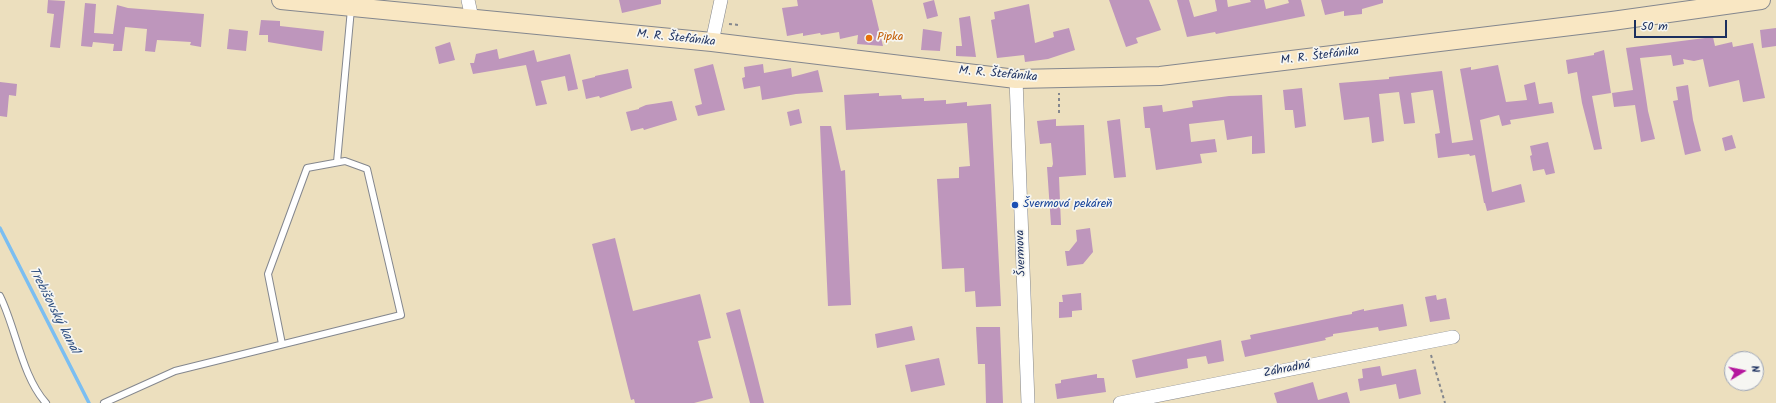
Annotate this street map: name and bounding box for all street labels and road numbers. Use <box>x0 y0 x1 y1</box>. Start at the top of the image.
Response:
street label: M. R. Štefánika <box>636 28 716 50</box>
street label: M. R. Štefánika <box>1280 45 1360 69</box>
street label: M. R. Štefánika <box>958 64 1038 86</box>
street label: Švermova <box>1014 230 1030 276</box>
street label: Záhradná <box>1262 358 1312 382</box>

